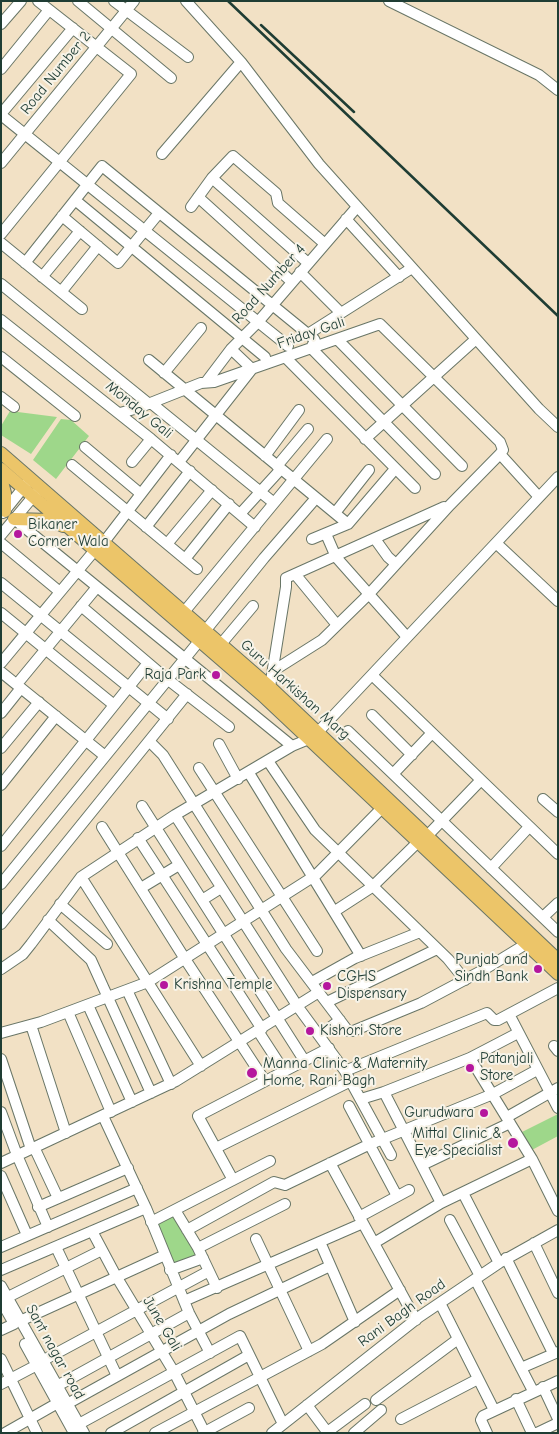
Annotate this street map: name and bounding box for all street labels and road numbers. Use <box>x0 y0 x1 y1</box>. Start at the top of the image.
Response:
street label: Road Number 2 <box>17 28 95 118</box>
street label: Road Number 4 <box>228 240 310 328</box>
street label: Friday Gali <box>275 313 347 353</box>
street label: Monday Gali <box>102 377 176 443</box>
street label: Guru Harkishan Marg <box>236 636 354 744</box>
street label: Rani Bagh Road <box>355 1275 449 1351</box>
street label: June Gali <box>139 1293 185 1355</box>
street label: Sant nagar road <box>22 1301 88 1403</box>

